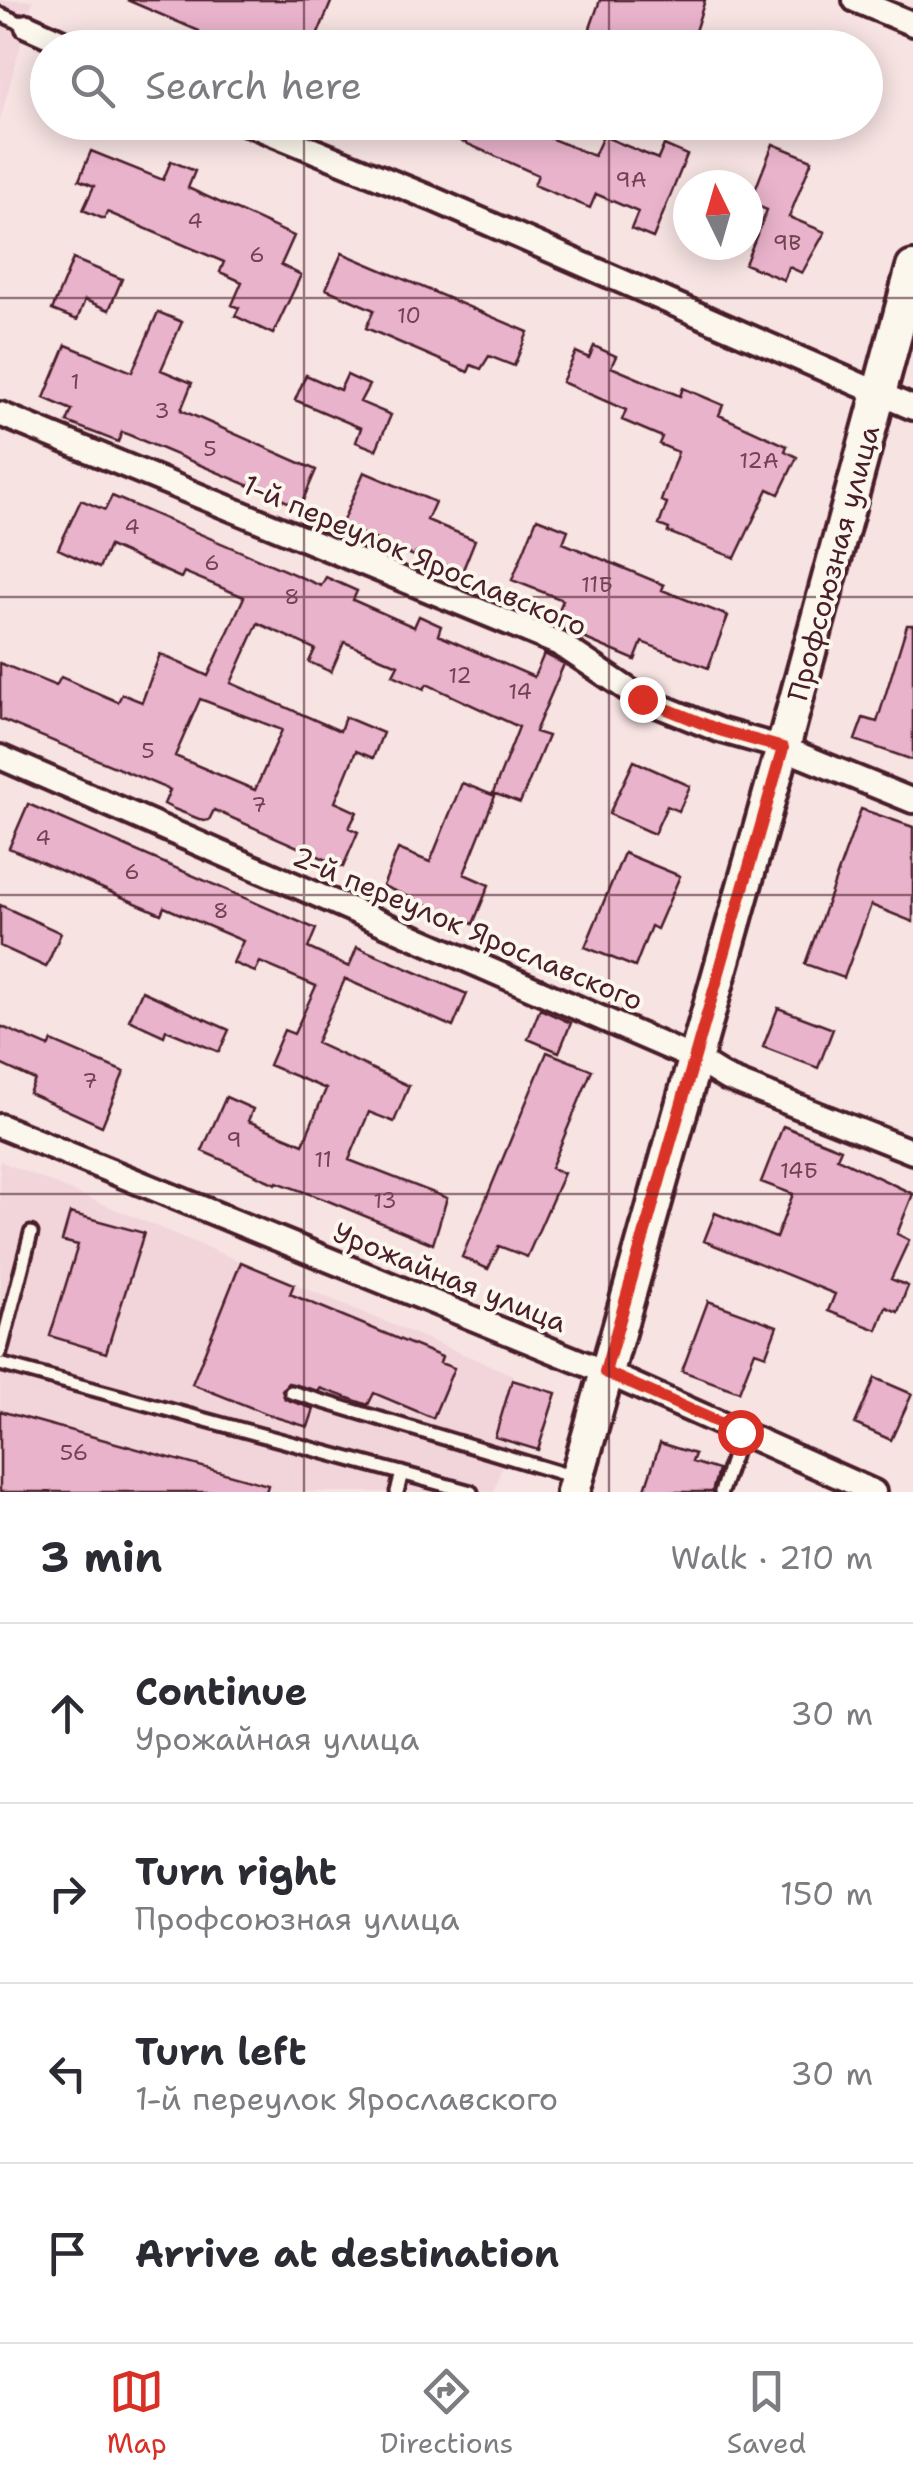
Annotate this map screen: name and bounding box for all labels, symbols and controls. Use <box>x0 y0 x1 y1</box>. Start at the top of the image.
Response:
search box <box>30 30 883 140</box>
icon: search <box>65 58 120 113</box>
text: Search here <box>145 60 362 111</box>
house number: 9А <box>615 165 647 194</box>
north arrow <box>673 170 763 260</box>
house number: 4 <box>187 206 203 235</box>
house number: 9В <box>773 228 801 257</box>
house number: 6 <box>249 240 265 269</box>
house number: 10 <box>397 301 421 330</box>
house number: 1 <box>70 367 80 396</box>
house number: 3 <box>154 396 170 425</box>
street label: Профсоюзная улица <box>778 421 888 705</box>
house number: 5 <box>203 434 217 463</box>
house number: 12А <box>739 446 779 475</box>
street label: 1-й переулок Ярославского <box>237 465 593 645</box>
house number: 4 <box>124 512 140 541</box>
house number: 6 <box>204 548 220 577</box>
house number: 11Б <box>581 570 613 599</box>
house number: 8 <box>284 582 300 611</box>
house number: 12 <box>448 661 472 690</box>
house number: 14 <box>508 677 532 706</box>
route end <box>620 677 666 723</box>
house number: 5 <box>141 736 155 765</box>
house number: 7 <box>251 790 267 819</box>
house number: 4 <box>35 823 51 852</box>
street label: 2-й переулок Ярославского <box>287 837 649 1019</box>
house number: 6 <box>124 857 140 886</box>
house number: 8 <box>213 896 229 925</box>
house number: 7 <box>82 1066 98 1095</box>
house number: 9 <box>226 1125 242 1154</box>
house number: 11 <box>314 1145 332 1174</box>
house number: 14Б <box>780 1156 818 1185</box>
house number: 13 <box>373 1186 397 1215</box>
street label: Урожайная улица <box>328 1213 572 1341</box>
route start <box>718 1410 764 1456</box>
house number: 56 <box>60 1438 88 1467</box>
text: 3 min <box>40 1529 162 1585</box>
text: Walk · 210 m <box>671 1536 873 1579</box>
text: Continue <box>135 1666 307 1717</box>
icon: ahead <box>40 1686 95 1741</box>
text: 30 m <box>790 1692 873 1735</box>
text: Урожайная улица <box>135 1717 419 1760</box>
text: Turn right <box>135 1846 337 1897</box>
icon: right <box>40 1866 95 1921</box>
text: 150 m <box>780 1872 873 1915</box>
text: Профсоюзная улица <box>135 1897 460 1940</box>
text: Turn left <box>135 2026 307 2077</box>
icon: left <box>40 2046 95 2101</box>
text: 30 m <box>790 2052 873 2095</box>
text: 1-й переулок Ярославского <box>135 2077 558 2120</box>
icon: arrive <box>40 2226 95 2281</box>
text: Arrive at destination <box>135 2228 559 2279</box>
tab: Map <box>107 2364 167 2462</box>
tab: Directions <box>380 2364 513 2462</box>
tab: Saved <box>727 2364 806 2462</box>

